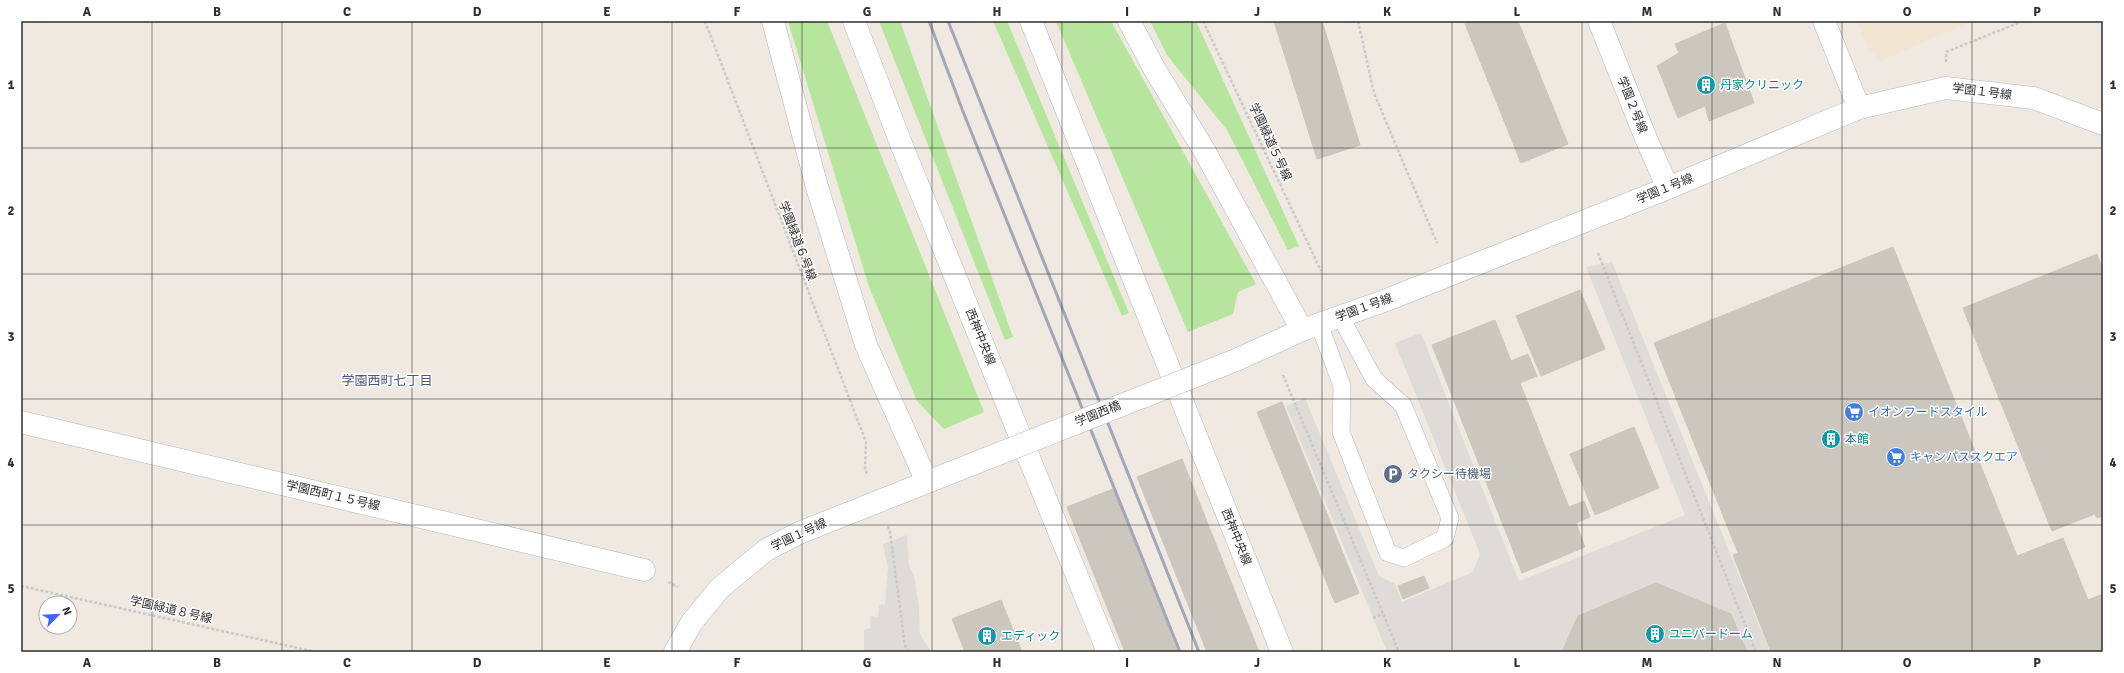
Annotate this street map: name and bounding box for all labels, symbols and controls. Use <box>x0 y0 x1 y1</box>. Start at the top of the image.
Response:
text: A <box>83 4 92 20</box>
text: B <box>213 4 221 20</box>
text: C <box>343 4 351 20</box>
text: D <box>473 4 482 20</box>
text: E <box>603 4 611 20</box>
text: F <box>734 4 741 20</box>
text: G <box>863 4 871 20</box>
text: H <box>993 4 1001 20</box>
text: I <box>1125 4 1129 20</box>
text: J <box>1254 4 1260 20</box>
text: K <box>1383 4 1391 20</box>
text: L <box>1514 4 1521 20</box>
text: M <box>1642 4 1653 20</box>
text: N <box>1772 4 1782 20</box>
text: O <box>1903 4 1912 20</box>
text: P <box>2033 4 2041 20</box>
street label: 学園２号線 <box>1614 74 1650 136</box>
building icon: 丹家クリニック <box>1695 74 1717 96</box>
text: 1 <box>7 77 15 93</box>
text: 1 <box>2109 77 2117 93</box>
place label: 丹家クリニック <box>1720 78 1804 93</box>
street label: 学園１号線 <box>1951 81 2013 103</box>
street label: 学園緑道５号線 <box>1245 101 1295 183</box>
street label: 学園１号線 <box>1634 171 1696 207</box>
street label: 学園緑道６号線 <box>775 199 819 283</box>
text: 2 <box>7 203 15 219</box>
text: 2 <box>2109 203 2117 219</box>
street label: 学園１号線 <box>1333 291 1395 325</box>
street label: 西神中央線 <box>962 306 998 368</box>
text: 3 <box>7 329 15 345</box>
text: 3 <box>2109 329 2117 345</box>
district label: 学園西町七丁目 <box>341 373 433 389</box>
street label: 学園西橋 <box>1073 398 1123 430</box>
supermarket icon: イオンフードスタイル <box>1843 401 1865 423</box>
place label: イオンフードスタイル <box>1868 405 1988 420</box>
building icon: 本館 <box>1820 428 1842 450</box>
place label: 本館 <box>1845 432 1869 447</box>
supermarket icon: キャンパススクエア <box>1885 446 1907 468</box>
place label: キャンパススクエア <box>1910 450 2018 465</box>
text: 4 <box>7 455 15 471</box>
text: 4 <box>2109 455 2117 471</box>
parking icon: タクシー待機場 <box>1382 463 1404 485</box>
place label: タクシー待機場 <box>1407 467 1491 482</box>
street label: 学園西町１５号線 <box>285 478 381 514</box>
street label: 西神中央線 <box>1218 506 1254 568</box>
street label: 学園１号線 <box>769 516 829 554</box>
text: 5 <box>7 581 15 597</box>
text: 5 <box>2109 581 2117 597</box>
street label: 学園緑道８号線 <box>128 593 214 627</box>
north arrow <box>38 595 78 635</box>
text: N <box>59 605 74 617</box>
building icon: ユニバードーム <box>1644 623 1666 645</box>
building icon: エディック <box>976 625 998 647</box>
place label: ユニバードーム <box>1669 627 1753 642</box>
place label: エディック <box>1001 629 1060 644</box>
text: A <box>83 655 92 671</box>
text: B <box>213 655 221 671</box>
text: C <box>343 655 351 671</box>
text: D <box>473 655 482 671</box>
text: E <box>603 655 611 671</box>
text: F <box>734 655 741 671</box>
text: G <box>863 655 871 671</box>
text: H <box>993 655 1001 671</box>
text: I <box>1125 655 1129 671</box>
text: J <box>1254 655 1260 671</box>
text: K <box>1383 655 1391 671</box>
text: L <box>1514 655 1521 671</box>
text: M <box>1642 655 1653 671</box>
text: N <box>1772 655 1782 671</box>
text: O <box>1903 655 1912 671</box>
text: P <box>2033 655 2041 671</box>

